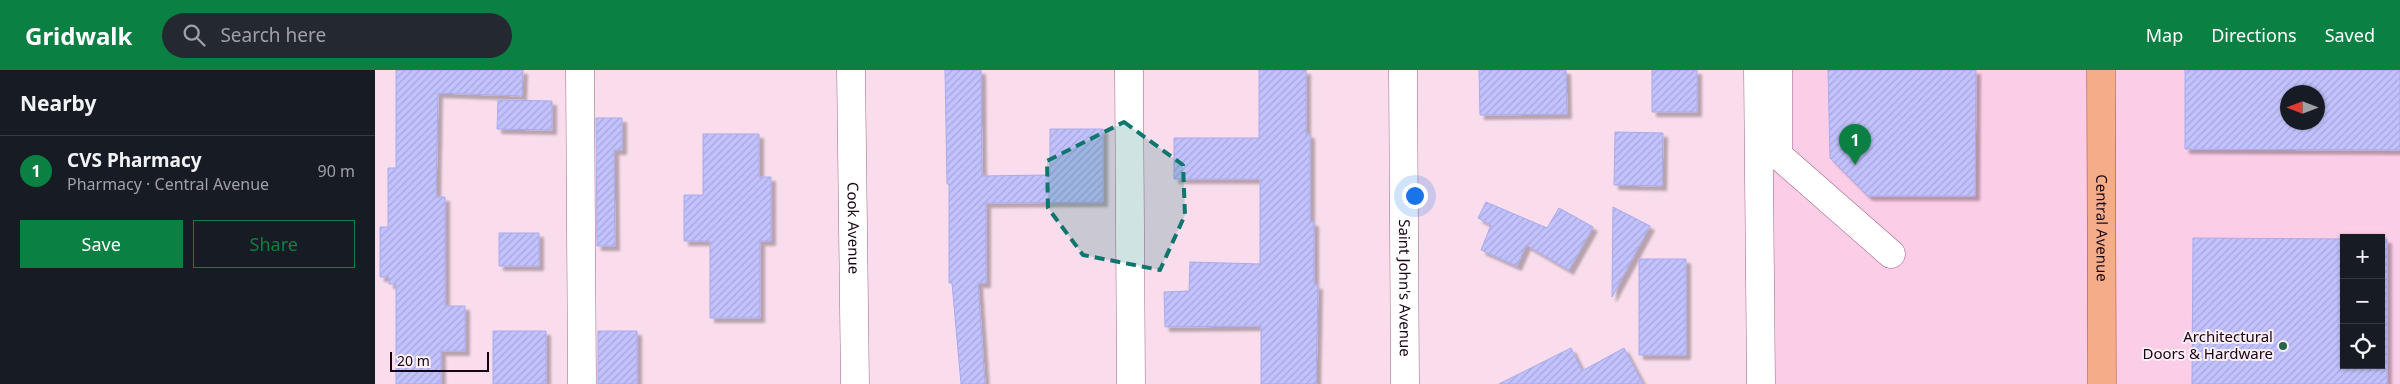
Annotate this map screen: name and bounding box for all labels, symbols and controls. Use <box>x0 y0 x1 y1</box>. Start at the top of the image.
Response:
search box <box>162 13 512 58</box>
text: Gridwalk <box>25 19 132 52</box>
icon: search <box>180 21 208 49</box>
text: Search here <box>220 22 326 48</box>
text: Map <box>2146 23 2183 47</box>
text: Directions <box>2211 23 2297 47</box>
text: Saved <box>2325 23 2375 47</box>
north arrow <box>2280 85 2325 130</box>
text: Nearby <box>20 89 96 117</box>
pin: 1 <box>1839 124 1871 165</box>
text: CVS Pharmacy <box>67 147 202 173</box>
text: 1 <box>31 160 41 182</box>
text: 90 m <box>318 160 355 182</box>
text: Pharmacy · Central Avenue <box>67 173 269 195</box>
street label: Central Avenue <box>2092 174 2113 282</box>
street label: Cook Avenue <box>843 182 865 274</box>
your location <box>1402 183 1428 209</box>
street label: Saint John's Avenue <box>1395 219 1416 357</box>
button: Save <box>20 220 183 268</box>
button: Share <box>193 220 355 268</box>
map controls <box>2340 234 2385 369</box>
button: + <box>2340 234 2385 279</box>
button: − <box>2340 279 2385 324</box>
button: locate <box>2340 324 2385 369</box>
place label: Architectural Doors & Hardware <box>2143 326 2273 363</box>
marker: Architectural Doors & Hardware <box>2277 340 2289 352</box>
scale bar <box>390 349 489 372</box>
text: 20 m <box>397 351 430 370</box>

